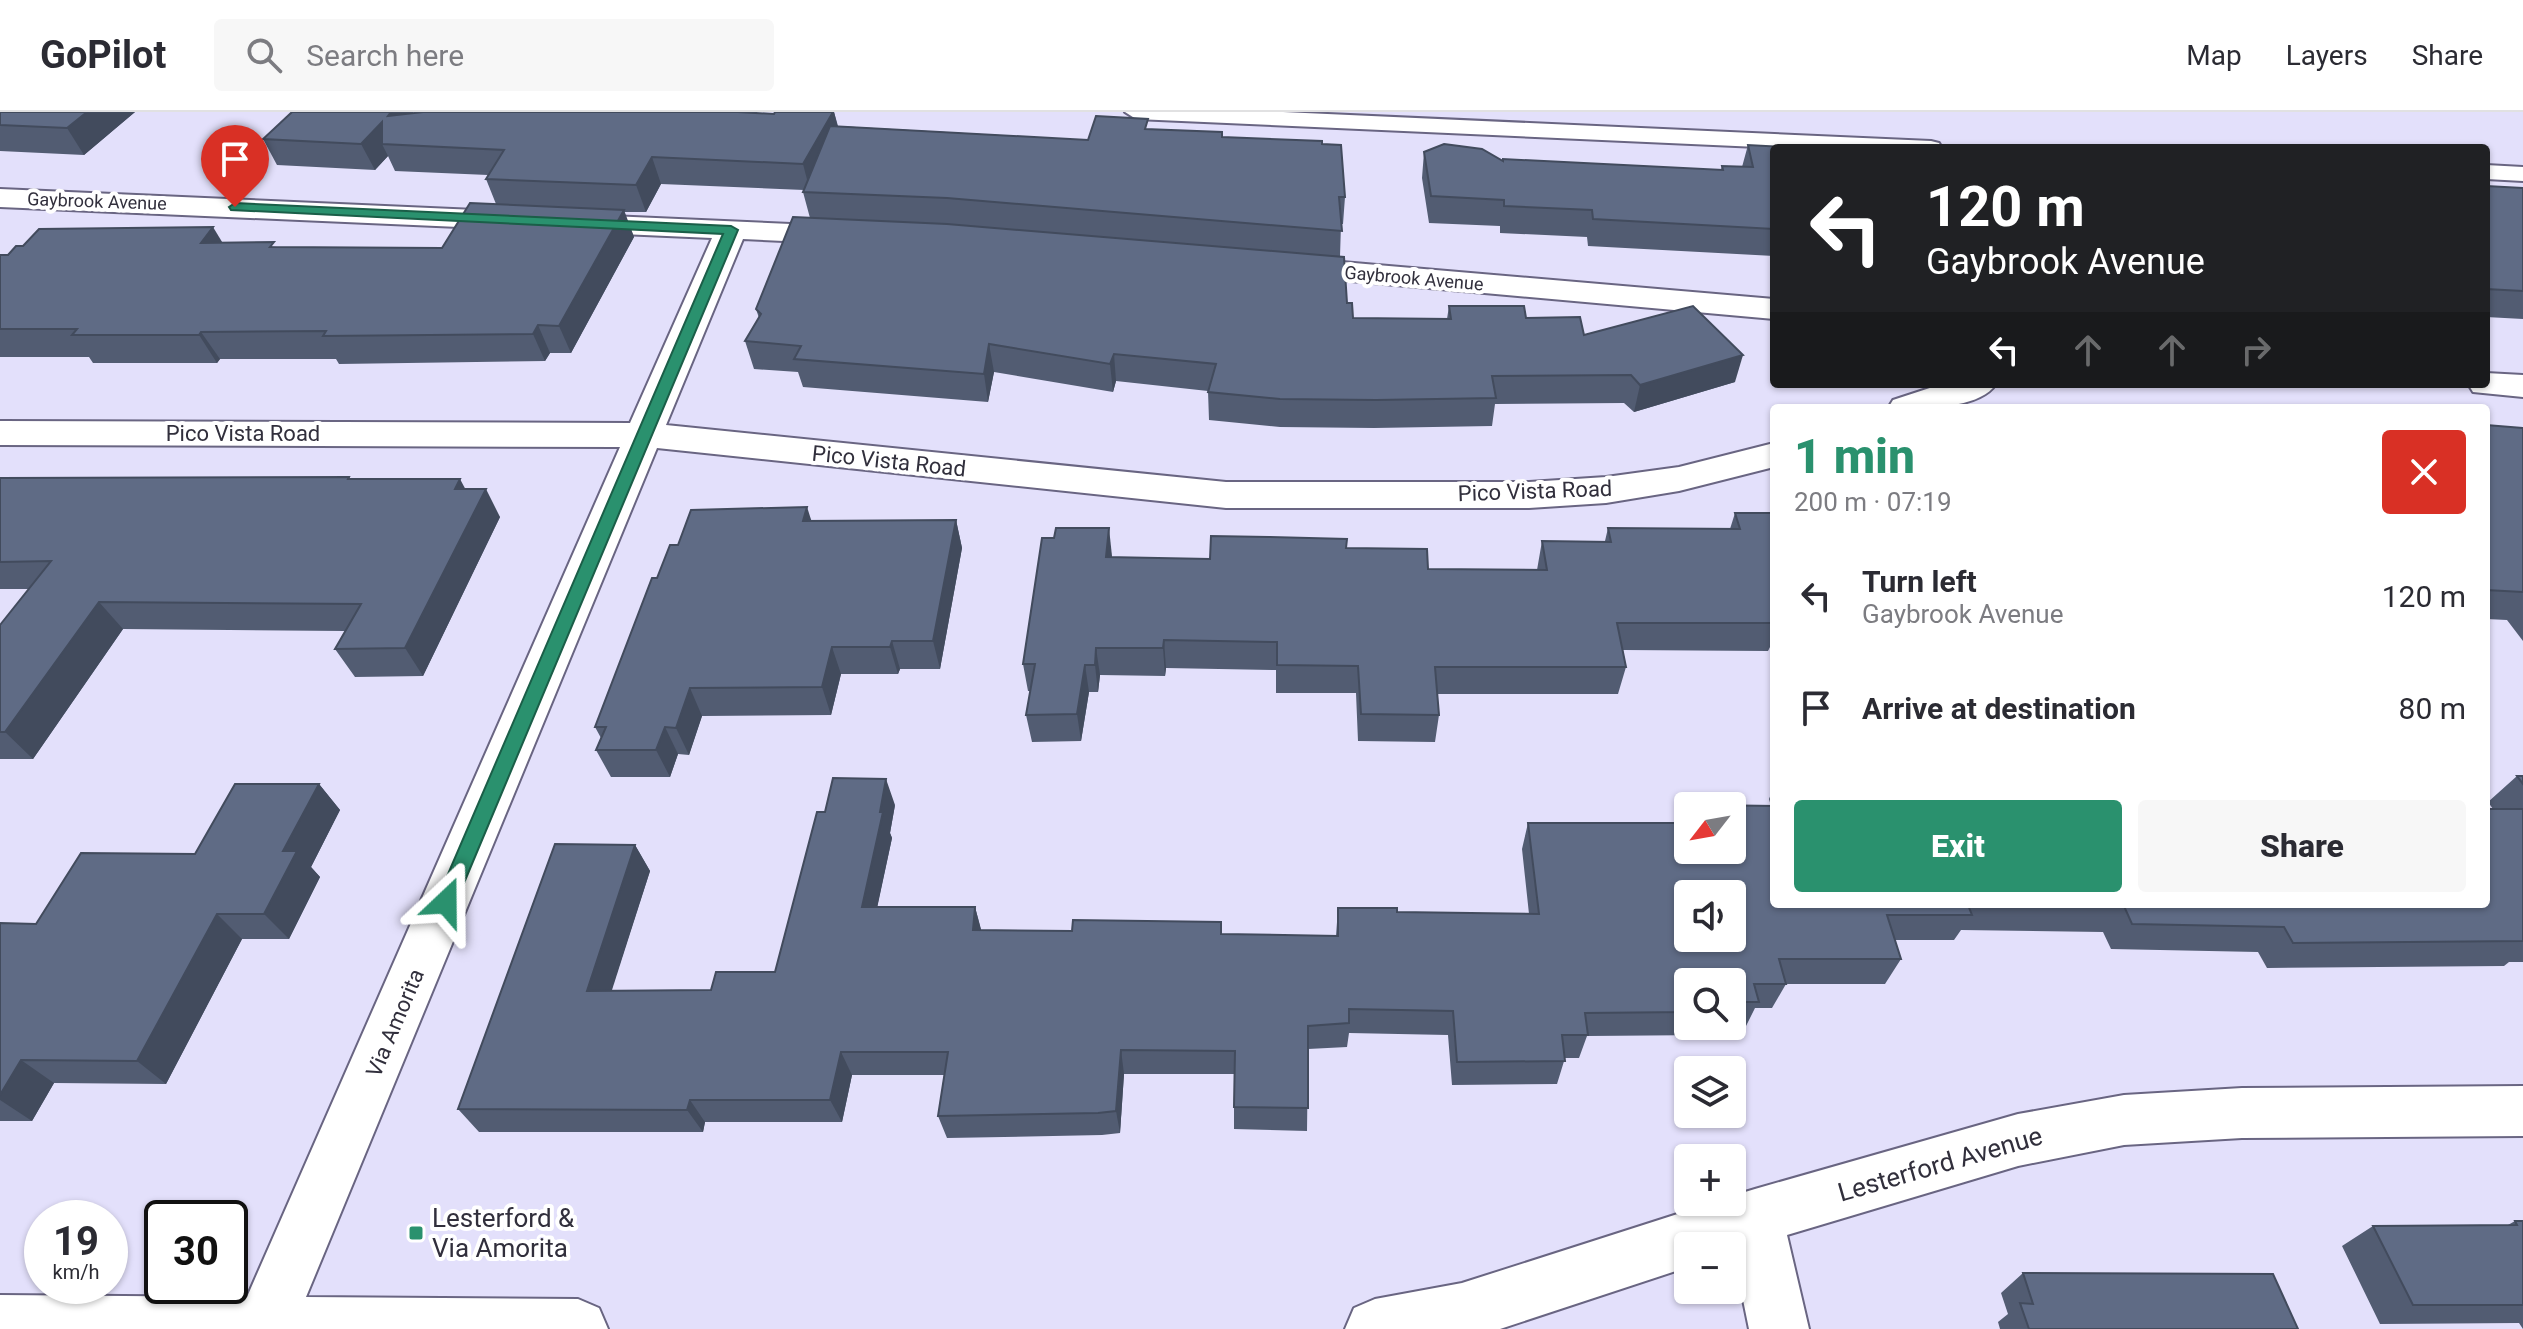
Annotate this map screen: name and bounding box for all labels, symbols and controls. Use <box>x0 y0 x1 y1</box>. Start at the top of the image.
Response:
search box <box>214 19 774 91</box>
text: GoPilot <box>40 33 166 77</box>
icon: search <box>242 33 286 77</box>
text: Search here <box>306 38 464 73</box>
text: Map <box>2186 39 2242 72</box>
text: Layers <box>2286 39 2368 72</box>
text: Share <box>2412 39 2483 72</box>
pin <box>201 125 269 207</box>
icon: arrive <box>213 137 257 181</box>
text: 120 m <box>1926 174 2085 240</box>
icon: left <box>1794 176 1898 280</box>
street label: Gaybrook Avenue <box>27 188 167 214</box>
text: Gaybrook Avenue <box>1926 241 2205 283</box>
street label: Gaybrook Avenue <box>1344 261 1484 295</box>
icon: left <box>1982 328 2026 372</box>
icon: ahead <box>2066 328 2110 372</box>
icon: ahead <box>2150 328 2194 372</box>
icon: right <box>2234 328 2278 372</box>
street label: Pico Vista Road <box>166 421 320 446</box>
text: 1 min <box>1794 428 1915 485</box>
button: close <box>2382 430 2466 514</box>
street label: Pico Vista Road <box>811 440 967 482</box>
street label: Pico Vista Road <box>1457 476 1613 506</box>
text: 200 m · 07:19 <box>1794 487 1952 517</box>
text: Turn left <box>1862 564 1977 599</box>
icon: left <box>1794 574 1838 618</box>
text: 120 m <box>2382 579 2466 614</box>
text: Gaybrook Avenue <box>1862 599 2063 629</box>
icon: arrive <box>1794 686 1838 730</box>
text: Arrive at destination <box>1862 691 2136 726</box>
text: 80 m <box>2399 691 2466 726</box>
north arrow <box>1674 792 1746 864</box>
map controls <box>1674 792 1746 1304</box>
button: Exit <box>1794 800 2122 892</box>
button: Share <box>2138 800 2466 892</box>
position arrow <box>404 860 488 944</box>
button: sound <box>1674 880 1746 952</box>
street label: Via Amorita <box>361 965 429 1081</box>
button: search <box>1674 968 1746 1040</box>
button: layers <box>1674 1056 1746 1128</box>
street label: Lesterford Avenue <box>1834 1120 2046 1208</box>
button: + <box>1674 1144 1746 1216</box>
speed limit sign: 30 <box>144 1200 248 1304</box>
place label: Lesterford & Via Amorita <box>432 1203 575 1263</box>
text: 19 <box>53 1218 99 1265</box>
marker: Lesterford & Via Amorita <box>407 1224 425 1242</box>
button: − <box>1674 1232 1746 1304</box>
text: km/h <box>53 1260 99 1284</box>

